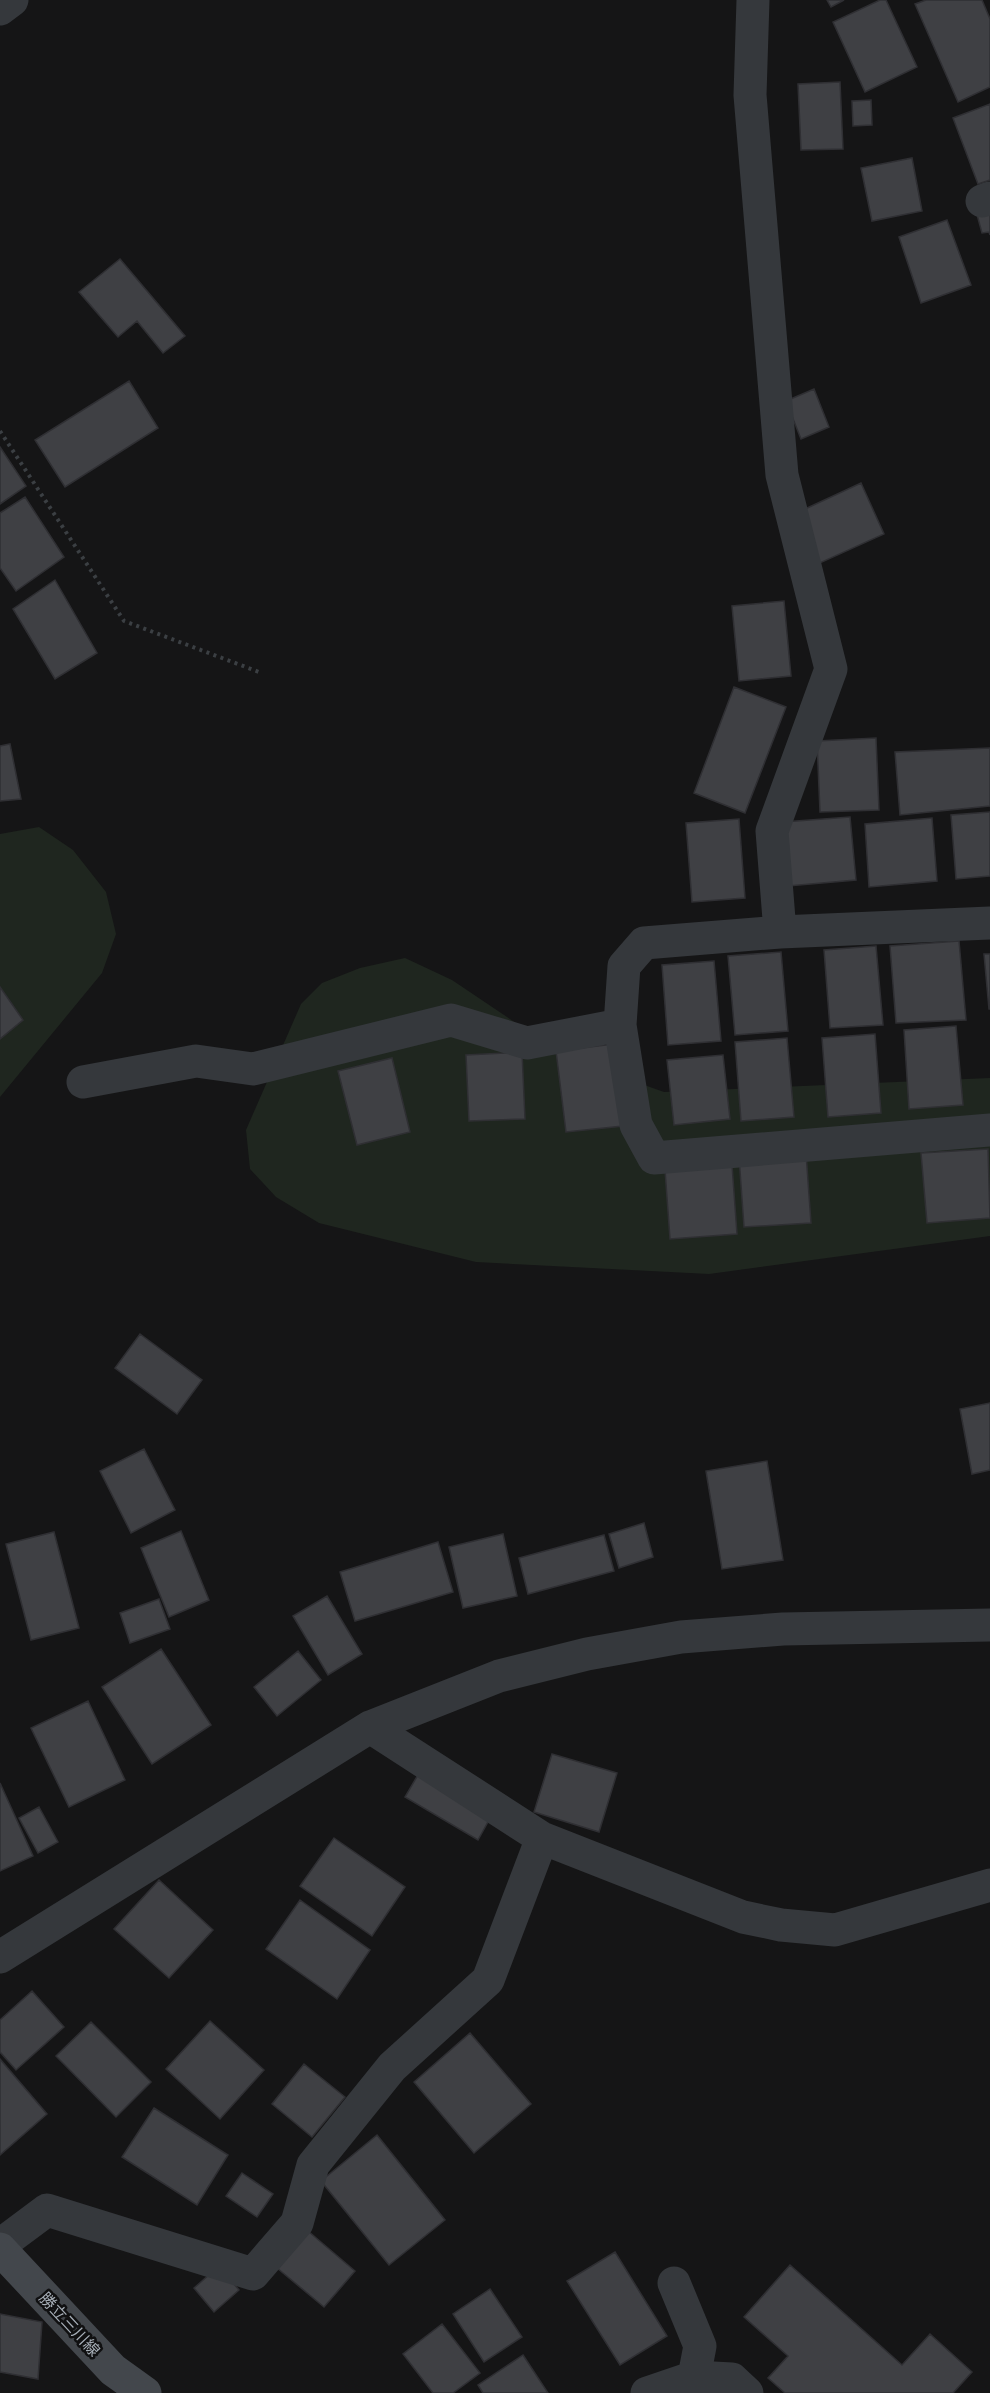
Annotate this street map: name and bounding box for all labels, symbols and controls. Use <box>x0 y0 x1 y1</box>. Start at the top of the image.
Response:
street label: 勝立三川線 <box>34 2287 105 2361</box>

